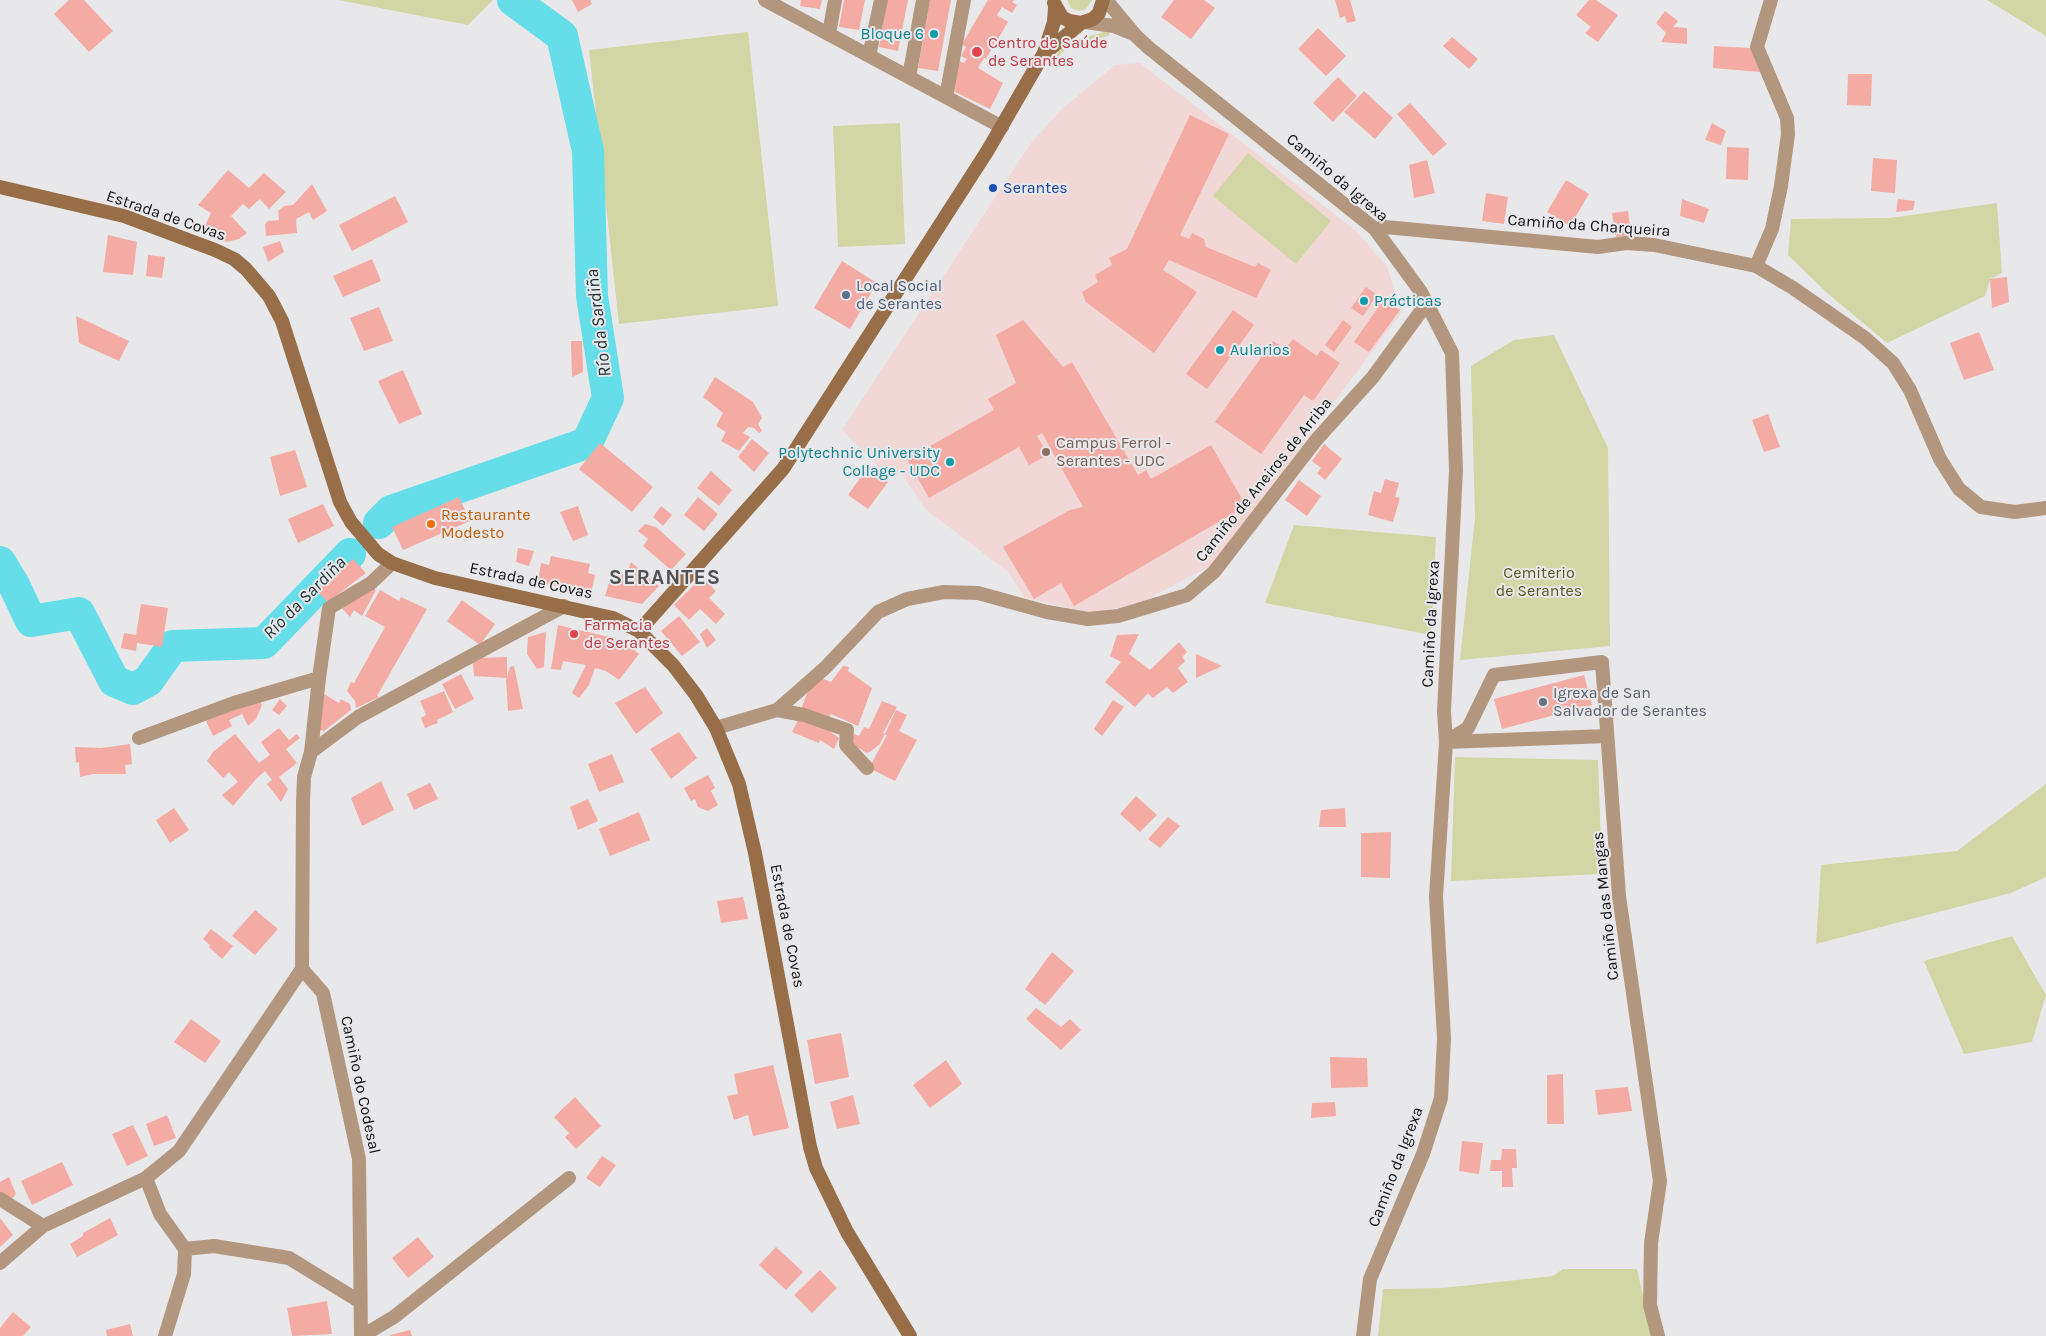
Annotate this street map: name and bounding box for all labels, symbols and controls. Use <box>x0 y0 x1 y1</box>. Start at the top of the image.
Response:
place label: Bloque 6 <box>861 24 924 44</box>
marker: Bloque 6 <box>928 28 940 40</box>
place label: Centro de Saúde de Serantes <box>988 33 1107 71</box>
marker: Centro de Saúde de Serantes <box>970 45 984 59</box>
street label: Camiño da Igrexa <box>1282 130 1392 226</box>
place label: Serantes <box>1003 178 1068 198</box>
marker: Serantes <box>987 182 999 194</box>
street label: Estrada de Covas <box>104 187 228 245</box>
street label: Camiño da Charqueira <box>1507 211 1671 241</box>
water label: Río da Sardiña <box>582 268 616 378</box>
place label: Local Social de Serantes <box>856 276 942 314</box>
marker: Local Social de Serantes <box>840 289 852 301</box>
place label: Prácticas <box>1374 291 1442 311</box>
marker: Prácticas <box>1358 295 1370 307</box>
place label: Aularios <box>1230 340 1290 360</box>
marker: Aularios <box>1214 344 1226 356</box>
street label: Camiño de Aneiros de Arriba <box>1192 394 1336 566</box>
place label: Campus Ferrol - Serantes - UDC <box>1056 433 1171 471</box>
place label: Polytechnic University Collage - UDC <box>778 443 940 481</box>
marker: Campus Ferrol - Serantes - UDC <box>1040 446 1052 458</box>
marker: Polytechnic University Collage - UDC <box>944 456 956 468</box>
place label: Restaurante Modesto <box>441 505 530 543</box>
marker: Restaurante Modesto <box>425 518 437 530</box>
water label: Río da Sardiña <box>259 552 351 644</box>
street label: Estrada de Covas <box>468 559 594 603</box>
street label: Camiño da Igrexa <box>1418 560 1444 688</box>
park label: Cemiterio de Serantes <box>1496 563 1582 601</box>
district label: SERANTES <box>608 565 722 591</box>
place label: Farmacia de Serantes <box>584 615 670 653</box>
marker: Farmacia de Serantes <box>568 628 580 640</box>
place label: Igrexa de San Salvador de Serantes <box>1553 683 1707 721</box>
marker: Igrexa de San Salvador de Serantes <box>1537 696 1549 708</box>
street label: Camiño das Mangas <box>1589 831 1623 981</box>
street label: Estrada de Covas <box>766 863 808 989</box>
street label: Camiño do Codesal <box>336 1014 384 1156</box>
street label: Camiño da Igrexa <box>1364 1104 1428 1230</box>

